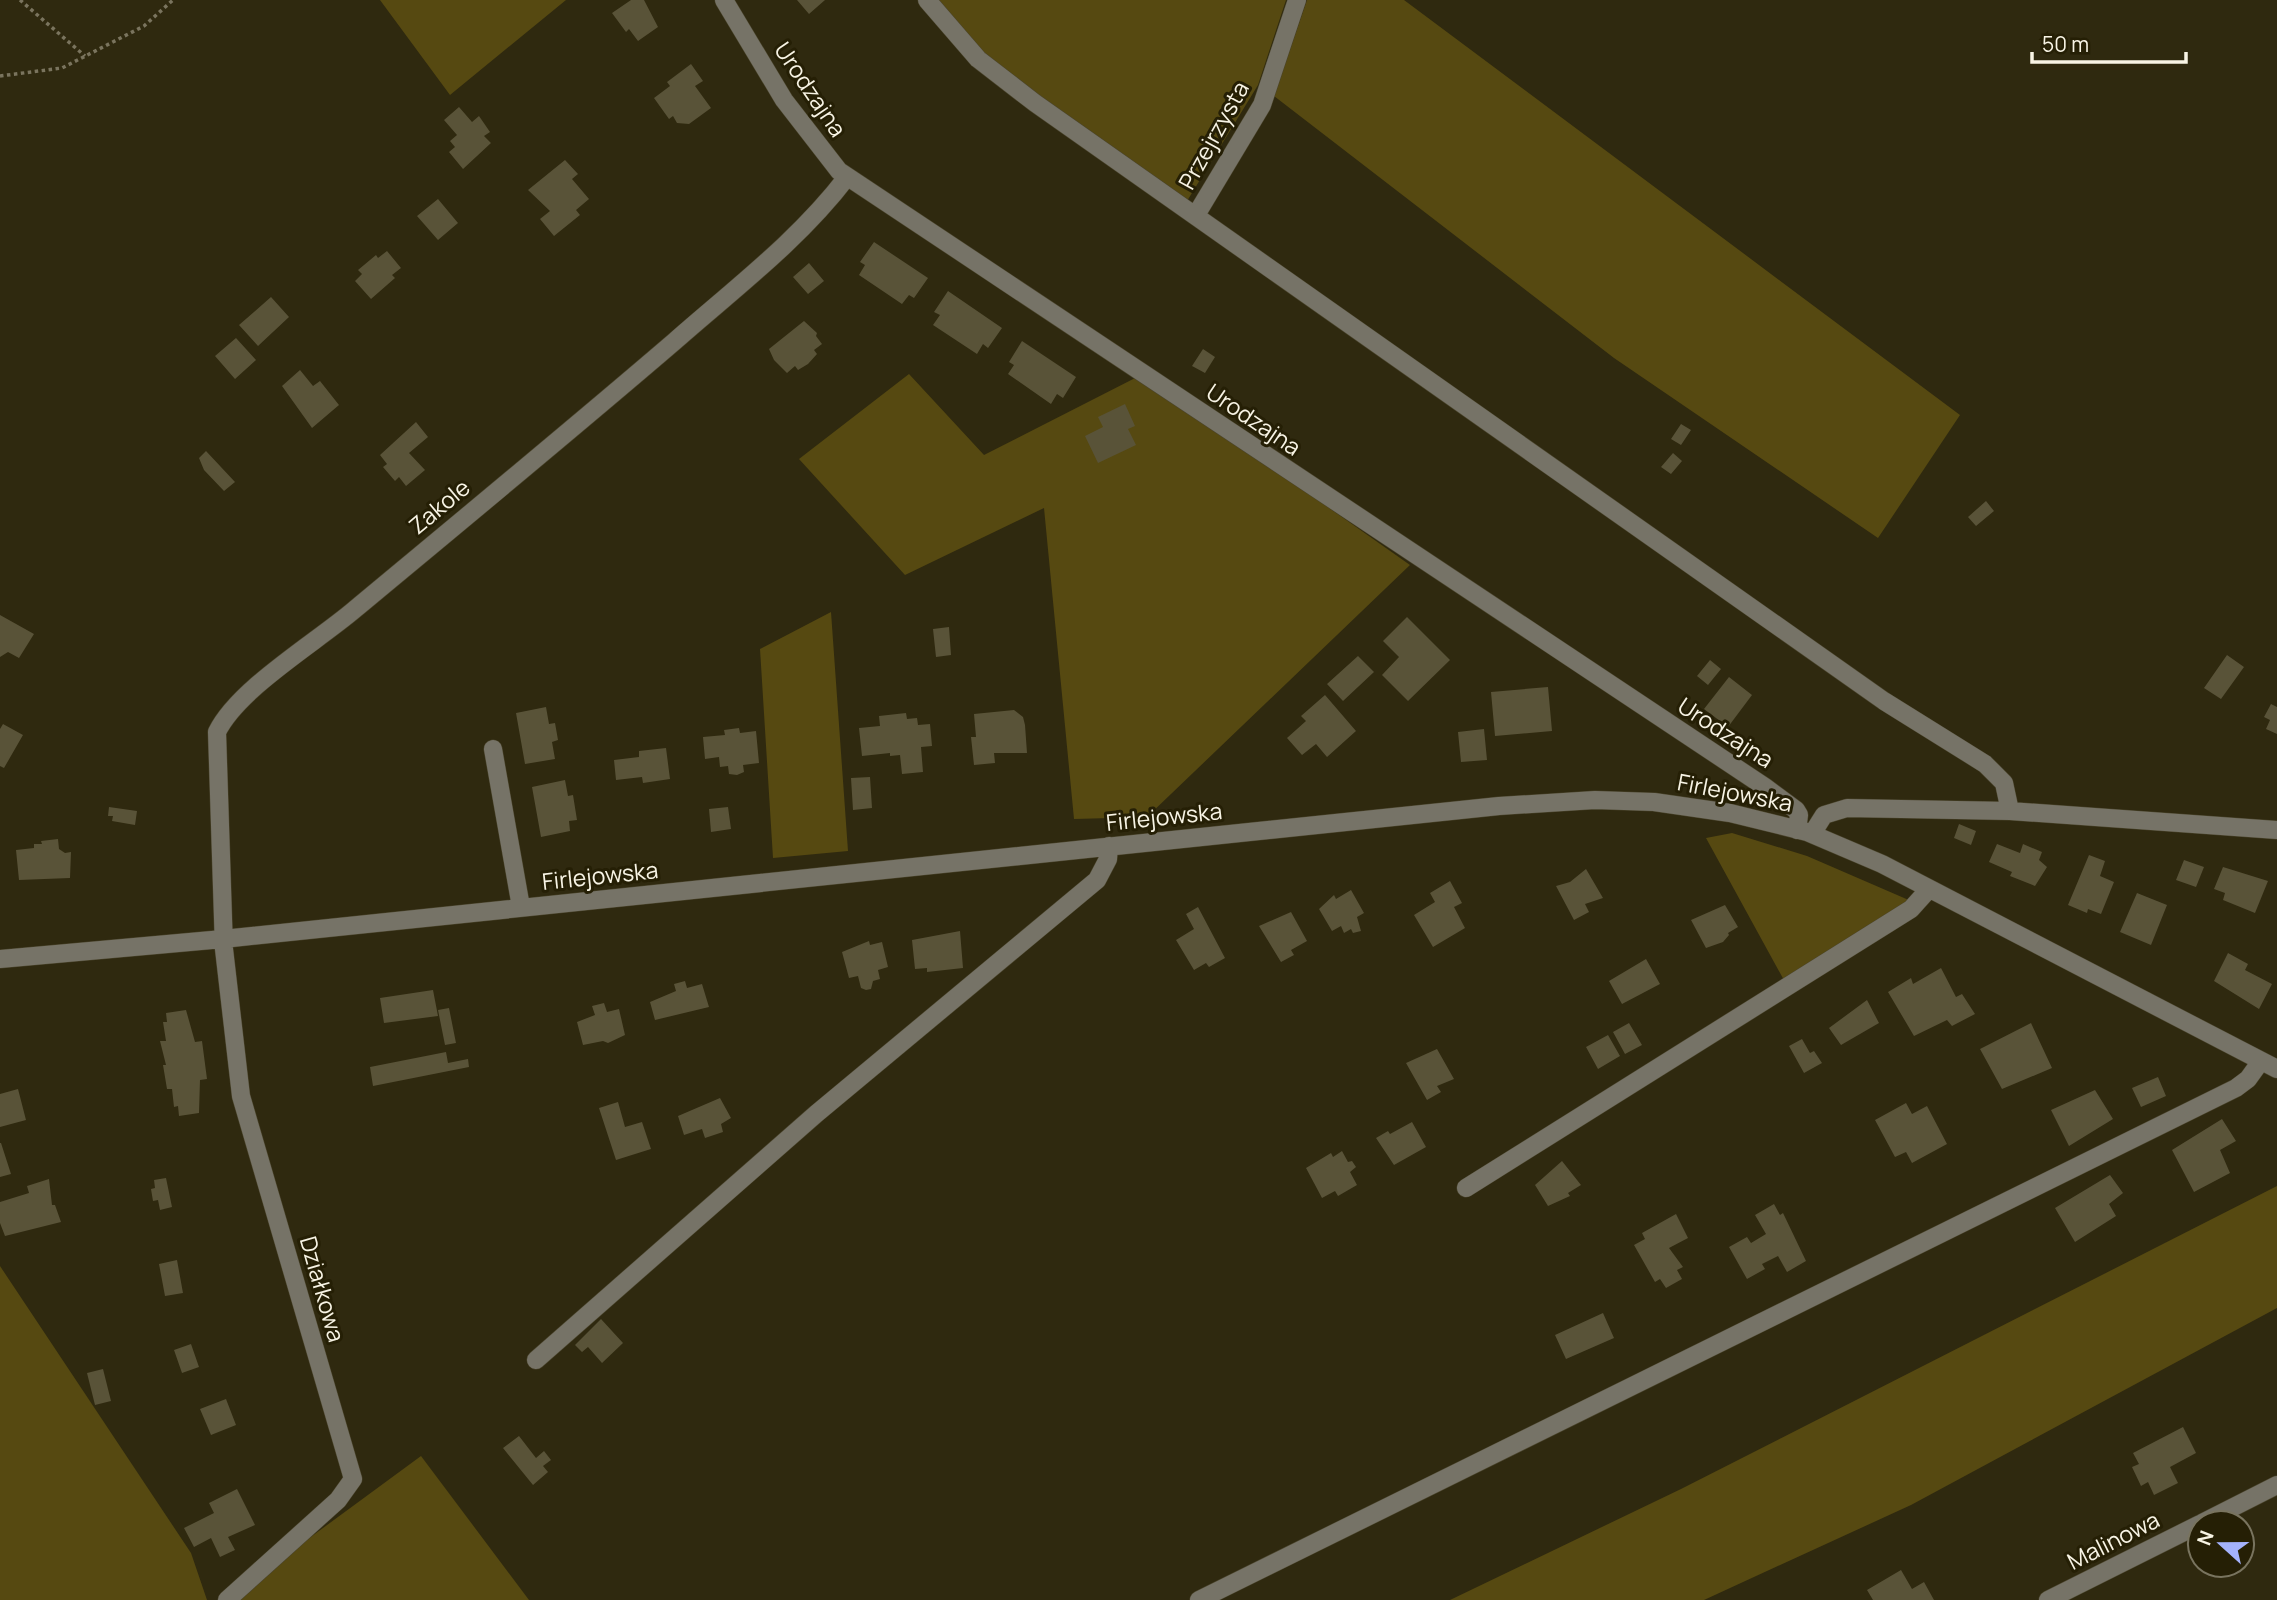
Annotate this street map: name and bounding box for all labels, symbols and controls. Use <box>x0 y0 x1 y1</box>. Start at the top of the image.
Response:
scale bar <box>2032 21 2186 65</box>
text: 50 m <box>2042 30 2089 58</box>
street label: Urodzajna <box>768 35 854 143</box>
street label: Przejrzysta <box>1170 75 1256 195</box>
street label: Urodzajna <box>1200 376 1308 462</box>
street label: Zakole <box>402 471 476 541</box>
street label: Urodzajna <box>1672 689 1780 775</box>
street label: Firlejowska <box>1675 765 1795 819</box>
street label: Firlejowska <box>1104 794 1224 838</box>
street label: Firlejowska <box>540 853 660 897</box>
street label: Działkowa <box>293 1232 353 1346</box>
street label: Malinowa <box>2061 1503 2165 1577</box>
north arrow <box>2186 1509 2256 1579</box>
text: N <box>2191 1527 2220 1549</box>

